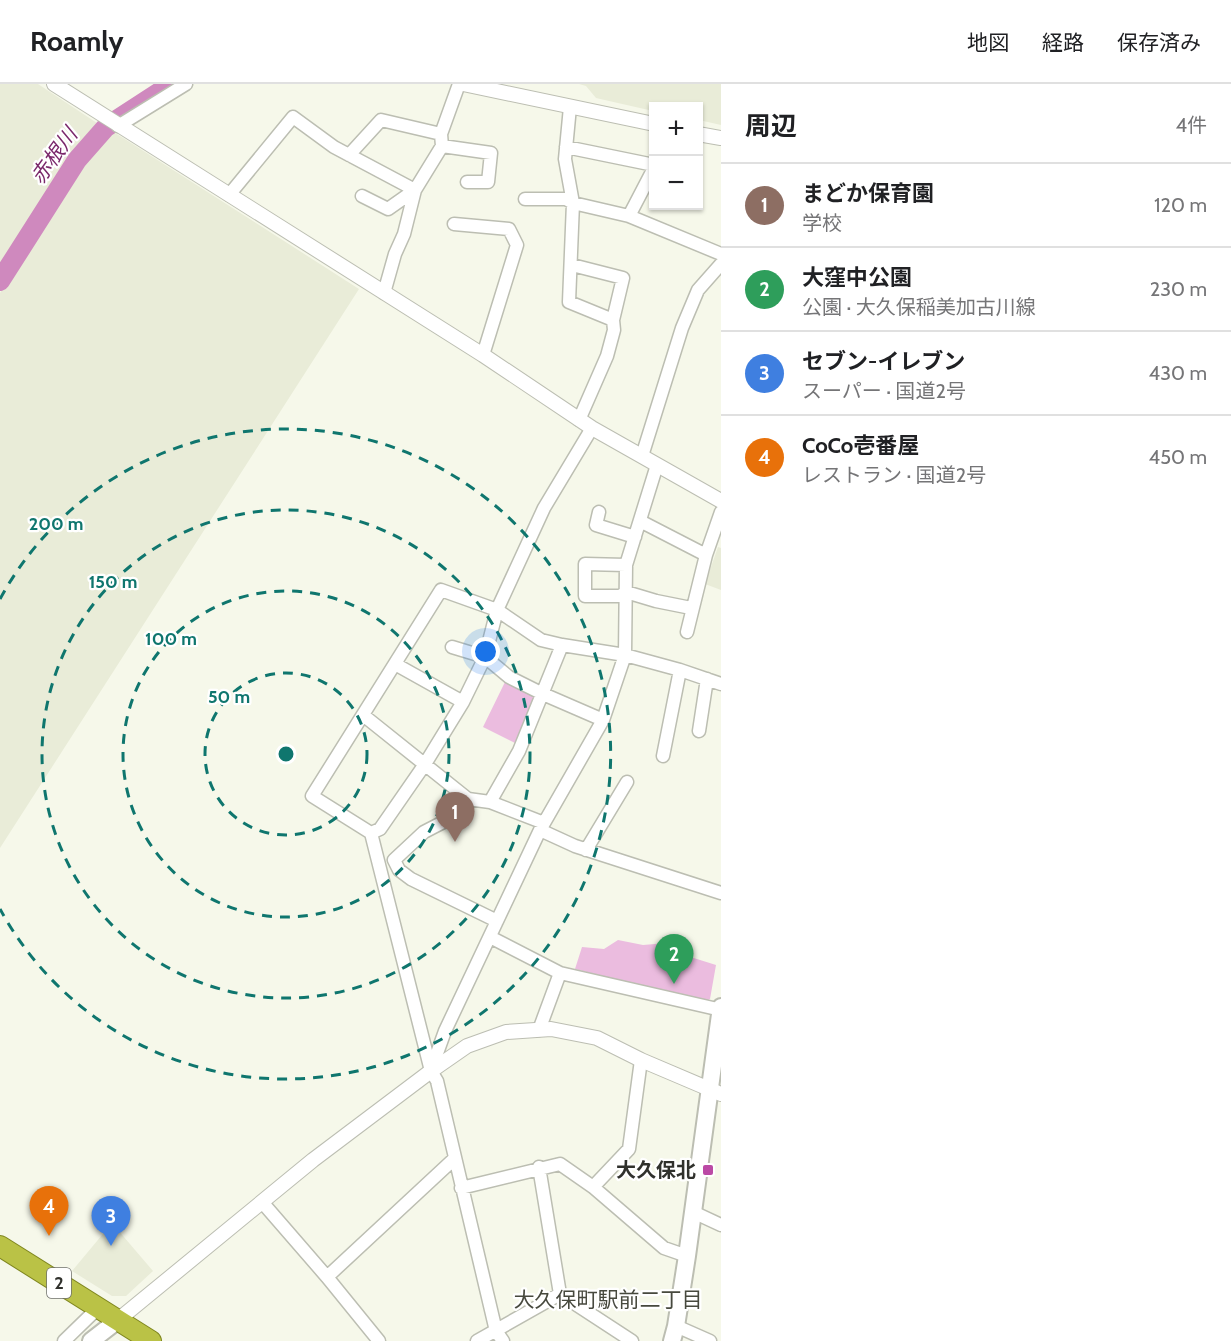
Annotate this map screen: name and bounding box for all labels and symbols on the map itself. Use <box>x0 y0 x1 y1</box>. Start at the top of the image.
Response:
water label: 赤根川 <box>25 121 83 189</box>
text: 200 m <box>29 513 83 535</box>
text: 150 m <box>89 571 137 593</box>
text: 100 m <box>145 628 197 650</box>
your location <box>471 637 500 666</box>
text: 50 m <box>208 686 250 708</box>
centre of rings <box>276 744 296 764</box>
pin: 1 <box>436 792 474 842</box>
pin: 2 <box>654 934 694 984</box>
place label: 大久保北 <box>616 1158 696 1182</box>
marker: 大久保北 <box>701 1163 715 1177</box>
pin: 4 <box>29 1186 68 1236</box>
pin: 3 <box>92 1196 130 1246</box>
road number: 2 <box>47 1268 71 1298</box>
district label: 大久保町駅前二丁目 <box>514 1287 703 1312</box>

